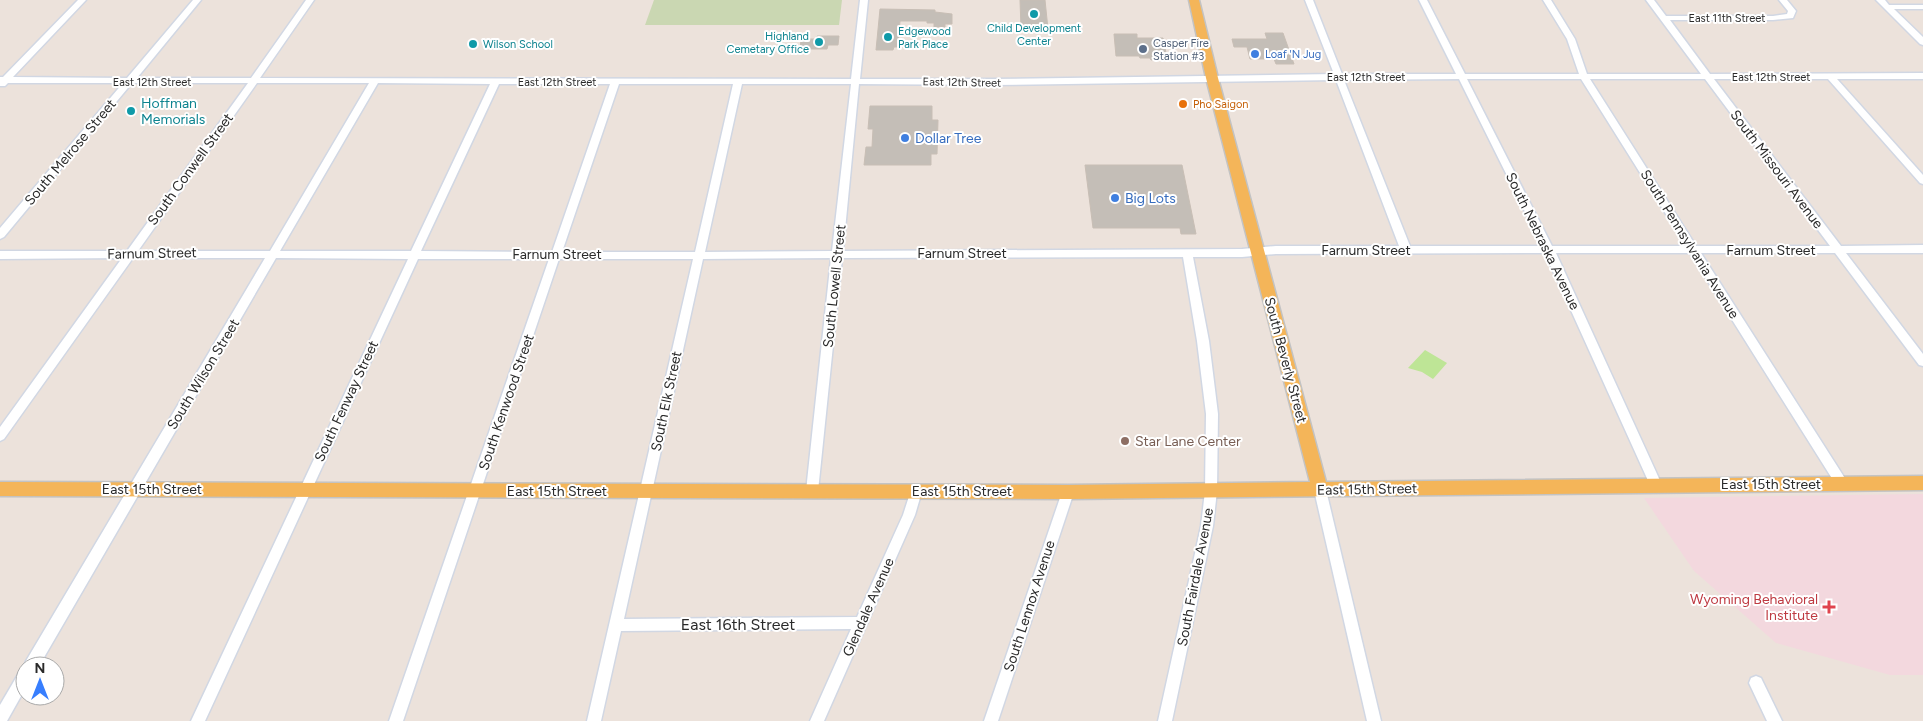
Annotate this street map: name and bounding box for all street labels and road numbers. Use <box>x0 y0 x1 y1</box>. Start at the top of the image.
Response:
street label: East 11th Street <box>1688 12 1766 25</box>
street label: East 12th Street <box>1327 71 1405 84</box>
street label: East 12th Street <box>1732 71 1810 84</box>
street label: East 12th Street <box>923 75 1001 90</box>
street label: East 12th Street <box>113 76 191 89</box>
street label: East 12th Street <box>518 76 596 89</box>
street label: South Melrose Street <box>21 96 120 209</box>
street label: South Missouri Avenue <box>1726 107 1827 232</box>
street label: South Conwell Street <box>144 110 237 229</box>
street label: South Pennsylvania Avenue <box>1637 167 1743 322</box>
street label: South Nebraska Avenue <box>1502 170 1583 313</box>
street label: South Lowell Street <box>820 224 849 348</box>
street label: Farnum Street <box>1321 242 1411 259</box>
street label: Farnum Street <box>1726 242 1816 259</box>
street label: Farnum Street <box>107 244 197 263</box>
street label: Farnum Street <box>917 245 1007 262</box>
street label: Farnum Street <box>512 246 602 263</box>
street label: South Beverly Street <box>1261 295 1311 425</box>
street label: South Wilson Street <box>164 316 243 433</box>
street label: South Kenwood Street <box>475 332 538 472</box>
street label: South Fenway Street <box>311 338 382 465</box>
street label: South Elk Street <box>648 349 685 453</box>
street label: East 15th Street <box>1721 476 1821 493</box>
street label: East 15th Street <box>1317 480 1417 499</box>
street label: East 15th Street <box>102 481 202 498</box>
street label: East 15th Street <box>507 483 607 500</box>
street label: East 15th Street <box>912 483 1012 500</box>
street label: South Fairdale Avenue <box>1174 506 1217 648</box>
street label: South Lennox Avenue <box>1000 538 1059 674</box>
street label: Glendale Avenue <box>839 555 898 659</box>
street label: East 16th Street <box>681 615 795 634</box>

